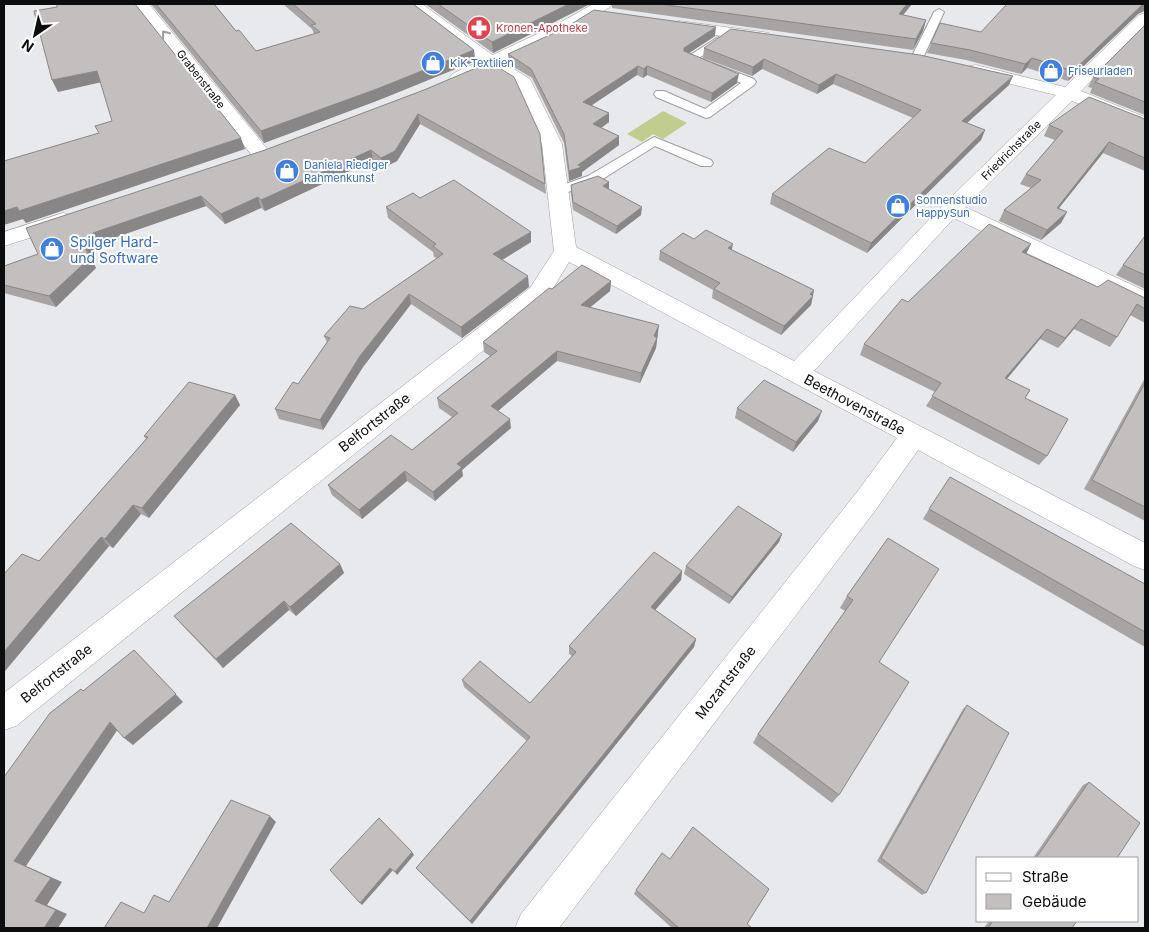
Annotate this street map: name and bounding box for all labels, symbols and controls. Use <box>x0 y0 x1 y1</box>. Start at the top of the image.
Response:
north arrow <box>10 10 60 60</box>
pharmacy icon: Kronen-Apotheke <box>466 15 492 41</box>
place label: Kronen-Apotheke <box>496 21 588 35</box>
one-way arrow <box>162 31 171 40</box>
text: N <box>18 36 37 56</box>
street label: Grabenstraße <box>174 47 228 111</box>
shop icon: KiK Textilien <box>420 50 446 76</box>
place label: KiK Textilien <box>450 56 514 70</box>
shop icon: Friseurladen <box>1038 58 1064 84</box>
place label: Friseurladen <box>1068 64 1133 78</box>
street label: Friedrichstraße <box>978 117 1044 183</box>
shop icon: Daniela Riediger Rahmenkunst <box>274 158 300 184</box>
place label: Daniela Riediger Rahmenkunst <box>304 158 388 185</box>
shop icon: Sonnenstudio HappySun <box>885 193 911 219</box>
place label: Sonnenstudio HappySun <box>916 193 988 220</box>
place label: Spilger Hard- und Software <box>70 233 159 266</box>
shop icon: Spilger Hard- und Software <box>39 236 65 262</box>
street label: Beethovenstraße <box>801 370 909 438</box>
street label: Belfortstraße <box>335 389 413 455</box>
street label: Belfortstraße <box>17 640 95 706</box>
street label: Mozartstraße <box>691 642 759 722</box>
legend <box>976 857 1139 922</box>
text: Straße <box>1022 867 1069 886</box>
text: Gebäude <box>1022 892 1087 911</box>

